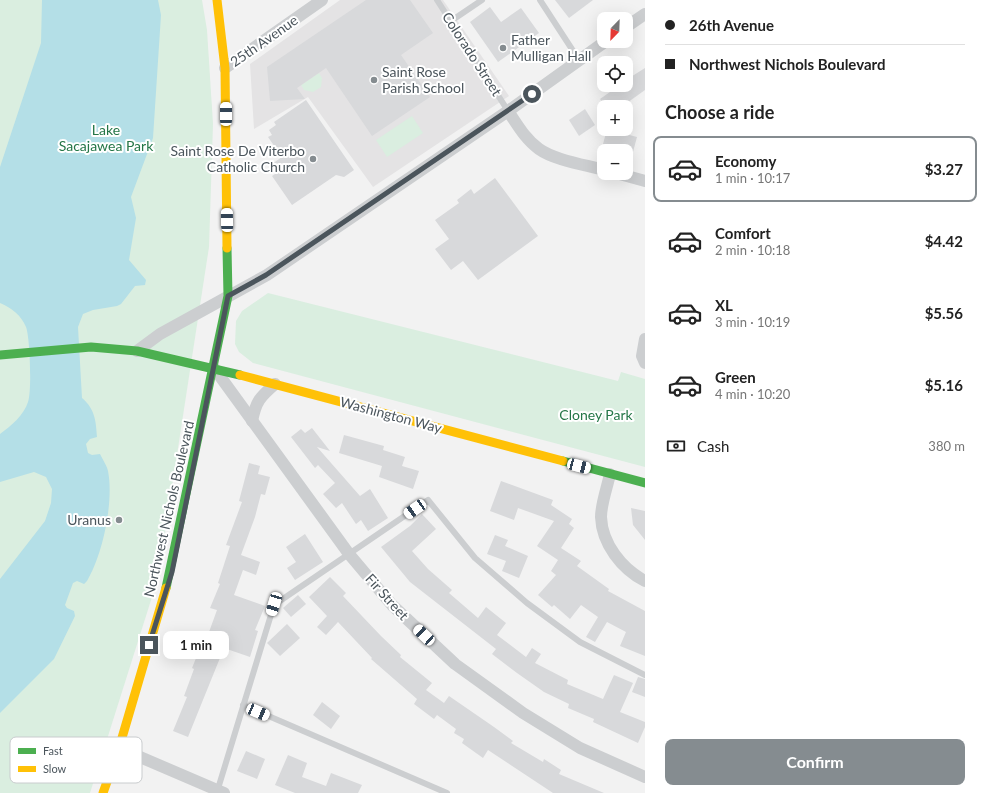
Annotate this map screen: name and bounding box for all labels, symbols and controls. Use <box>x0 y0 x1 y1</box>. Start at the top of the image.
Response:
street label: Colorado Street <box>439 9 506 99</box>
street label: 25th Avenue <box>227 11 301 70</box>
north arrow <box>597 12 633 48</box>
map controls <box>597 12 633 180</box>
text: 26th Avenue <box>689 16 774 34</box>
place label: Father Mulligan Hall <box>511 31 591 64</box>
marker: Father Mulligan Hall <box>498 43 508 53</box>
text: Northwest Nichols Boulevard <box>689 55 885 73</box>
button: locate <box>597 56 633 92</box>
place label: Saint Rose Parish School <box>382 63 464 96</box>
marker: Saint Rose Parish School <box>369 75 379 85</box>
route start <box>523 85 541 103</box>
button: + <box>597 100 633 136</box>
text: Choose a ride <box>665 101 774 123</box>
car <box>220 102 232 126</box>
park label: Lake Sacajawea Park <box>59 121 154 154</box>
place label: Saint Rose De Viterbo Catholic Church <box>170 142 305 175</box>
button: − <box>597 144 633 180</box>
icon: car <box>667 151 703 187</box>
text: Economy <box>715 152 776 170</box>
marker: Saint Rose De Viterbo Catholic Church <box>308 154 318 164</box>
text: $3.27 <box>925 160 963 178</box>
text: 1 min · 10:17 <box>715 170 790 186</box>
car <box>221 208 233 232</box>
icon: car <box>667 223 703 259</box>
text: Comfort <box>715 224 771 242</box>
text: $4.42 <box>925 232 963 250</box>
text: 2 min · 10:18 <box>715 242 790 258</box>
icon: car <box>667 295 703 331</box>
text: XL <box>715 296 733 314</box>
text: $5.56 <box>925 304 963 322</box>
text: 3 min · 10:19 <box>715 314 790 330</box>
icon: car <box>667 367 703 403</box>
text: Green <box>715 368 756 386</box>
text: $5.16 <box>925 376 963 394</box>
text: 4 min · 10:20 <box>715 386 790 402</box>
street label: Washington Way <box>338 393 445 436</box>
park label: Cloney Park <box>559 406 634 423</box>
street label: Northwest Nichols Boulevard <box>140 419 197 599</box>
icon: cash <box>665 435 687 457</box>
text: Cash <box>697 437 729 455</box>
text: 380 m <box>928 438 965 454</box>
car <box>566 457 592 475</box>
car <box>402 497 428 521</box>
place label: Uranus <box>67 511 111 528</box>
marker: Uranus <box>114 515 124 525</box>
street label: Fir Street <box>362 570 413 623</box>
car <box>265 591 283 617</box>
car <box>411 622 437 648</box>
callout: 1 min <box>163 631 229 659</box>
route end <box>140 636 158 654</box>
text: 1 min <box>180 637 212 653</box>
car <box>245 702 271 722</box>
legend <box>10 737 142 783</box>
button: Confirm <box>665 739 965 785</box>
text: Fast <box>43 744 63 757</box>
text: Slow <box>43 762 67 775</box>

